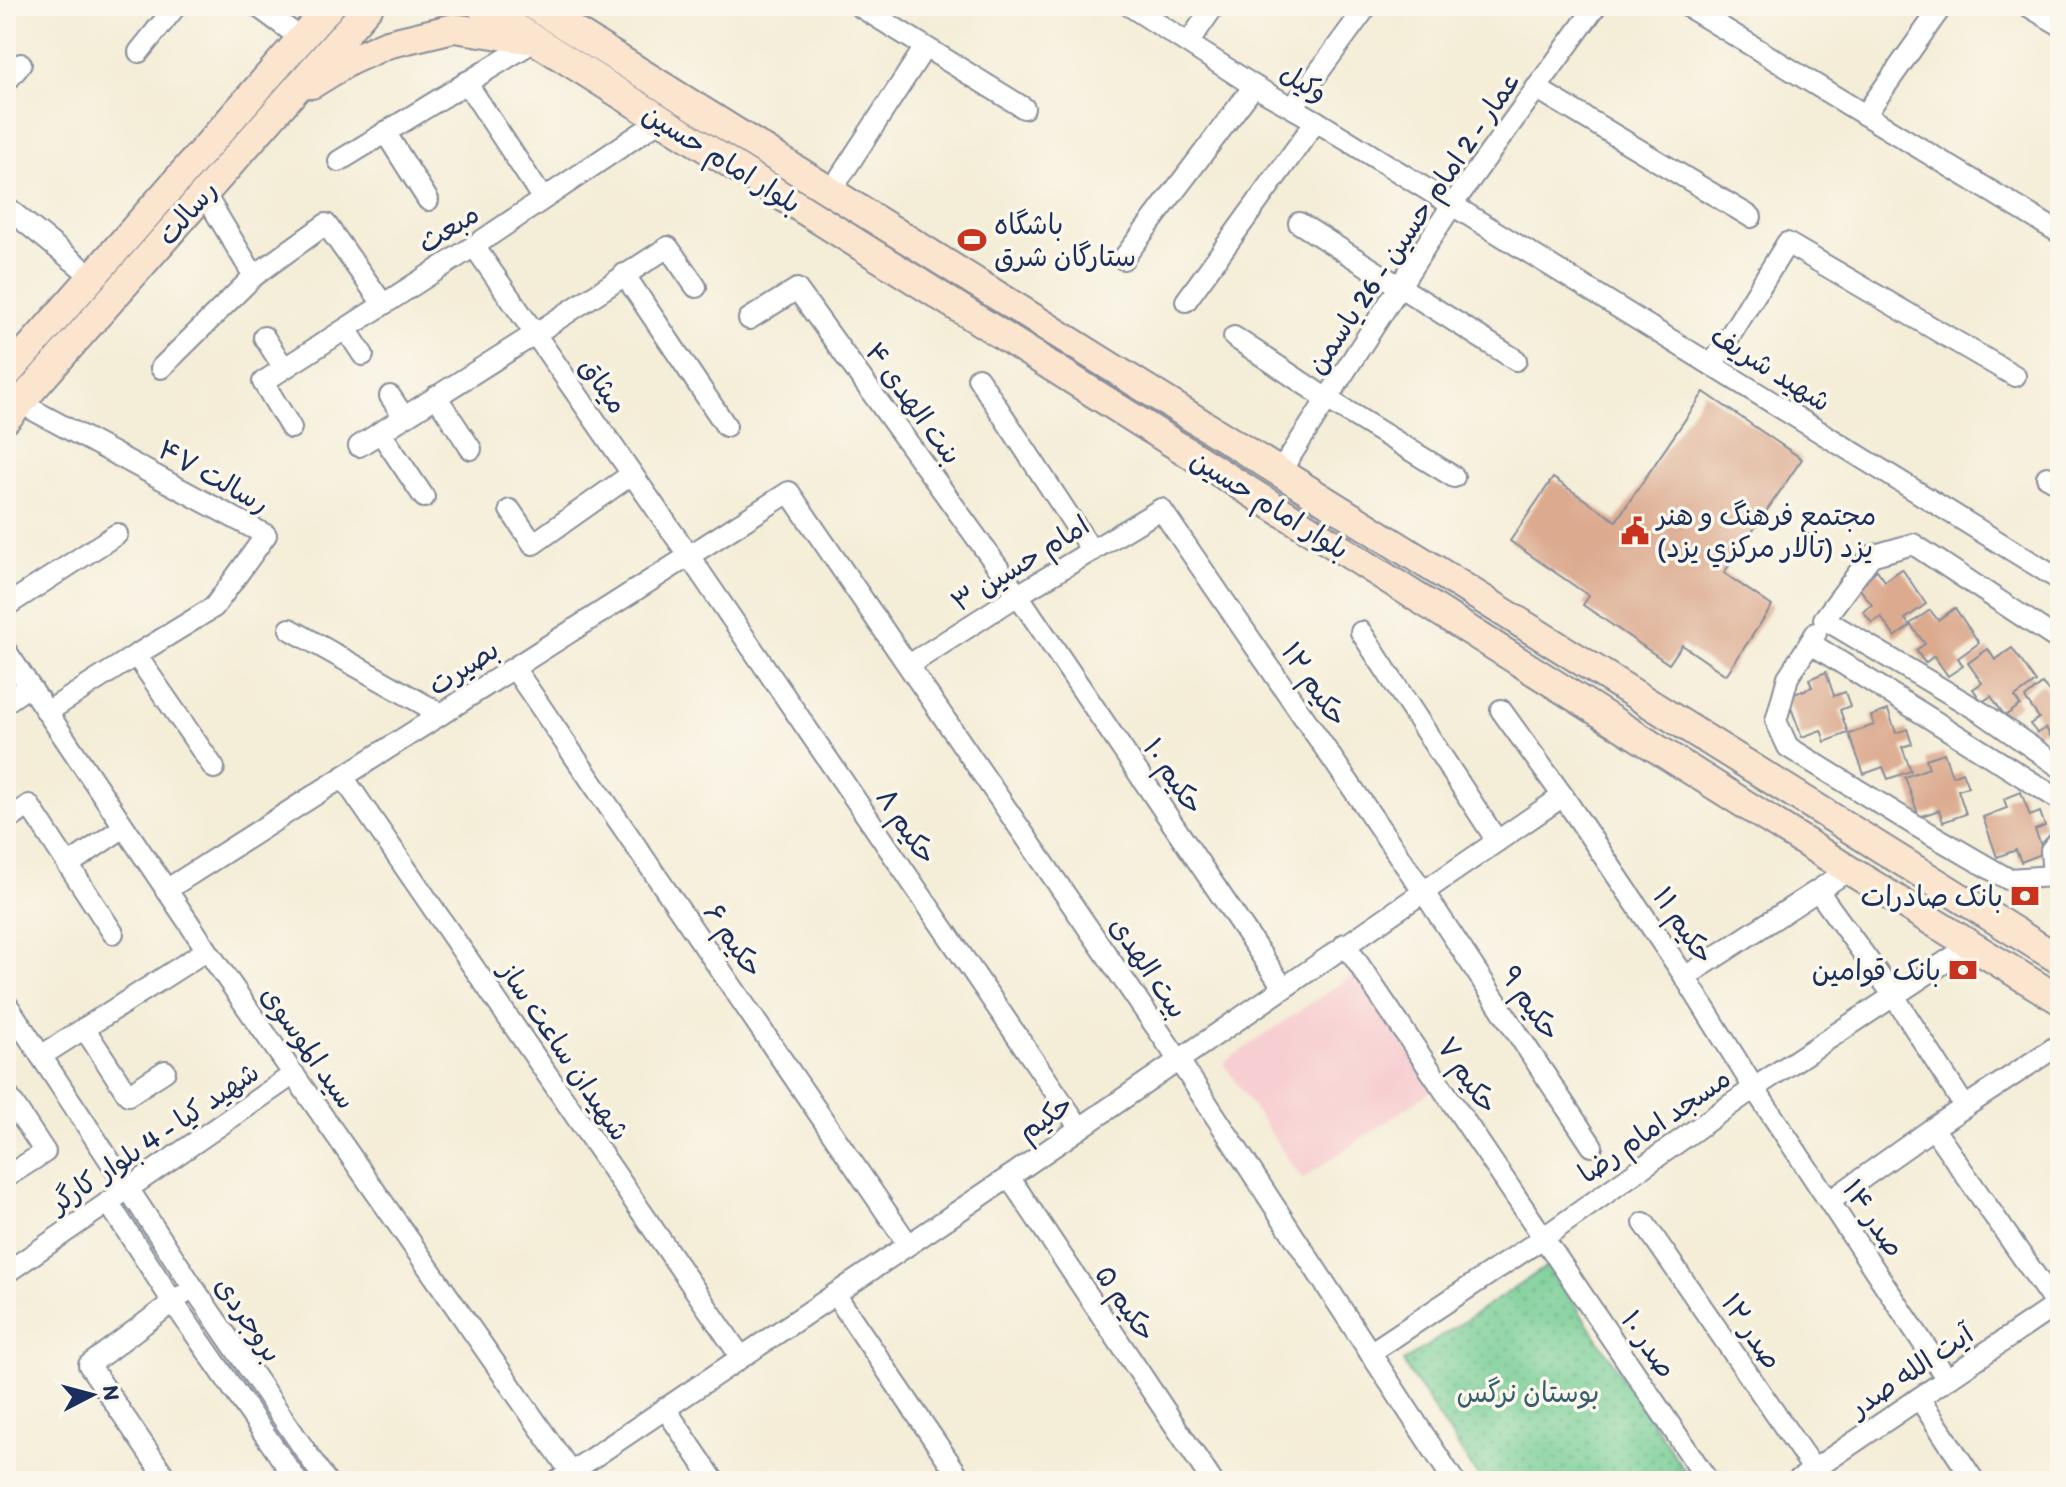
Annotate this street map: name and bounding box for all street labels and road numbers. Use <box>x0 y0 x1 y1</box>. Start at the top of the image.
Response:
street label: وکیل <box>1274 55 1334 109</box>
street label: عمار - 2 امام حسین - 26 یاسمن <box>1299 64 1531 383</box>
street label: بلوار امام حسین <box>634 96 808 224</box>
street label: رسالت <box>150 172 224 252</box>
street label: مبعث <box>411 196 485 261</box>
street label: شهید شریف <box>1704 318 1838 418</box>
street label: بنت الهدی ۴ <box>857 335 970 471</box>
street label: میثاق <box>573 350 635 420</box>
street label: رسالت ۴۷ <box>152 432 276 520</box>
street label: بلوار امام حسین <box>1182 442 1356 570</box>
street label: امام حسین ۳ <box>945 507 1098 623</box>
street label: بصیرت <box>421 632 505 703</box>
street label: حکیم ۱۲ <box>1270 635 1355 735</box>
street label: حکیم ۱۰ <box>1132 731 1212 823</box>
street label: حکیم ۸ <box>865 781 945 873</box>
street label: حکیم ۱۱ <box>1642 880 1722 973</box>
street label: حکیم ۶ <box>693 896 771 986</box>
street label: بیت الهدی <box>1102 910 1195 1025</box>
street label: شهیدان ساعت ساز <box>491 953 637 1147</box>
street label: حکیم ۹ <box>1490 959 1568 1050</box>
street label: سید الموسوی <box>253 979 364 1116</box>
street label: حکیم ۷ <box>1426 1030 1506 1123</box>
street label: شهید کیا - 4 بلوار کارگر <box>41 1054 266 1222</box>
street label: مسجد امام رضا <box>1571 1060 1740 1194</box>
street label: حکیم <box>1011 1086 1082 1152</box>
street label: صدر ۱۴ <box>1836 1173 1912 1263</box>
street label: حکیم ۵ <box>1084 1258 1164 1350</box>
street label: بروجردی <box>207 1270 290 1369</box>
street label: صدر ۱۲ <box>1714 1287 1790 1375</box>
street label: صدر ۱۰ <box>1614 1304 1684 1384</box>
street label: آیت الله صدر <box>1841 1316 1980 1425</box>

